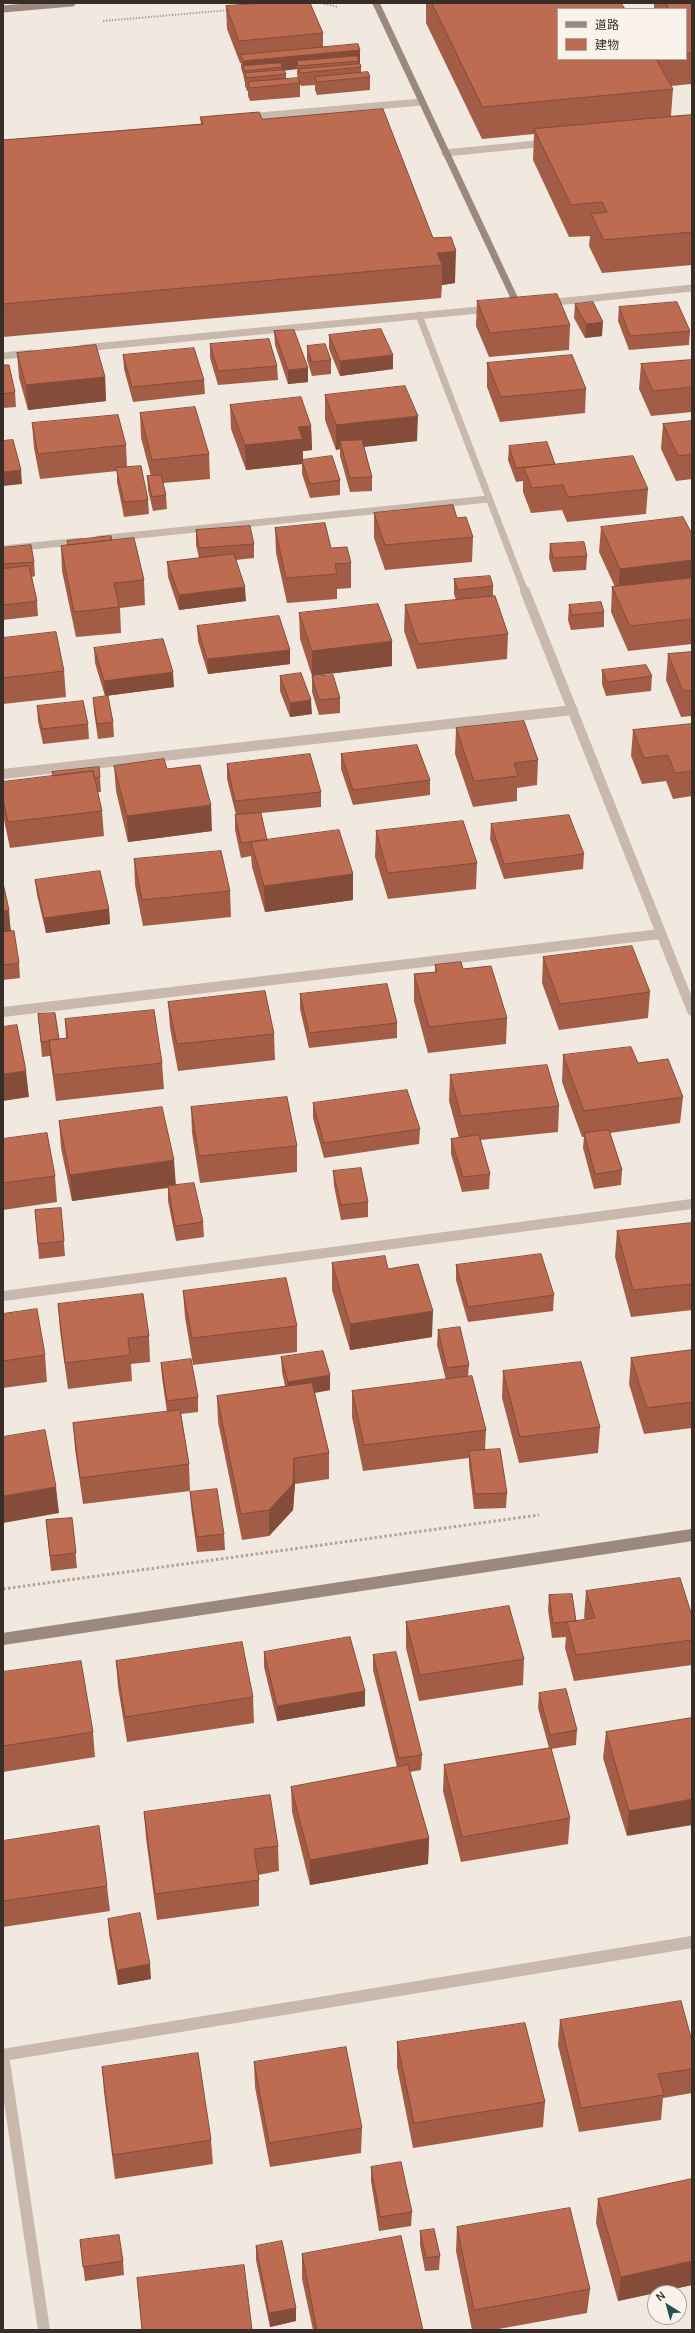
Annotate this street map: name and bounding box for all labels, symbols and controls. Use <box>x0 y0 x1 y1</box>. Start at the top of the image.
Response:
legend <box>557 8 687 60</box>
text: 道路 <box>595 16 619 33</box>
text: 建物 <box>595 36 619 53</box>
north arrow <box>647 2285 687 2325</box>
text: N <box>652 2287 668 2304</box>

